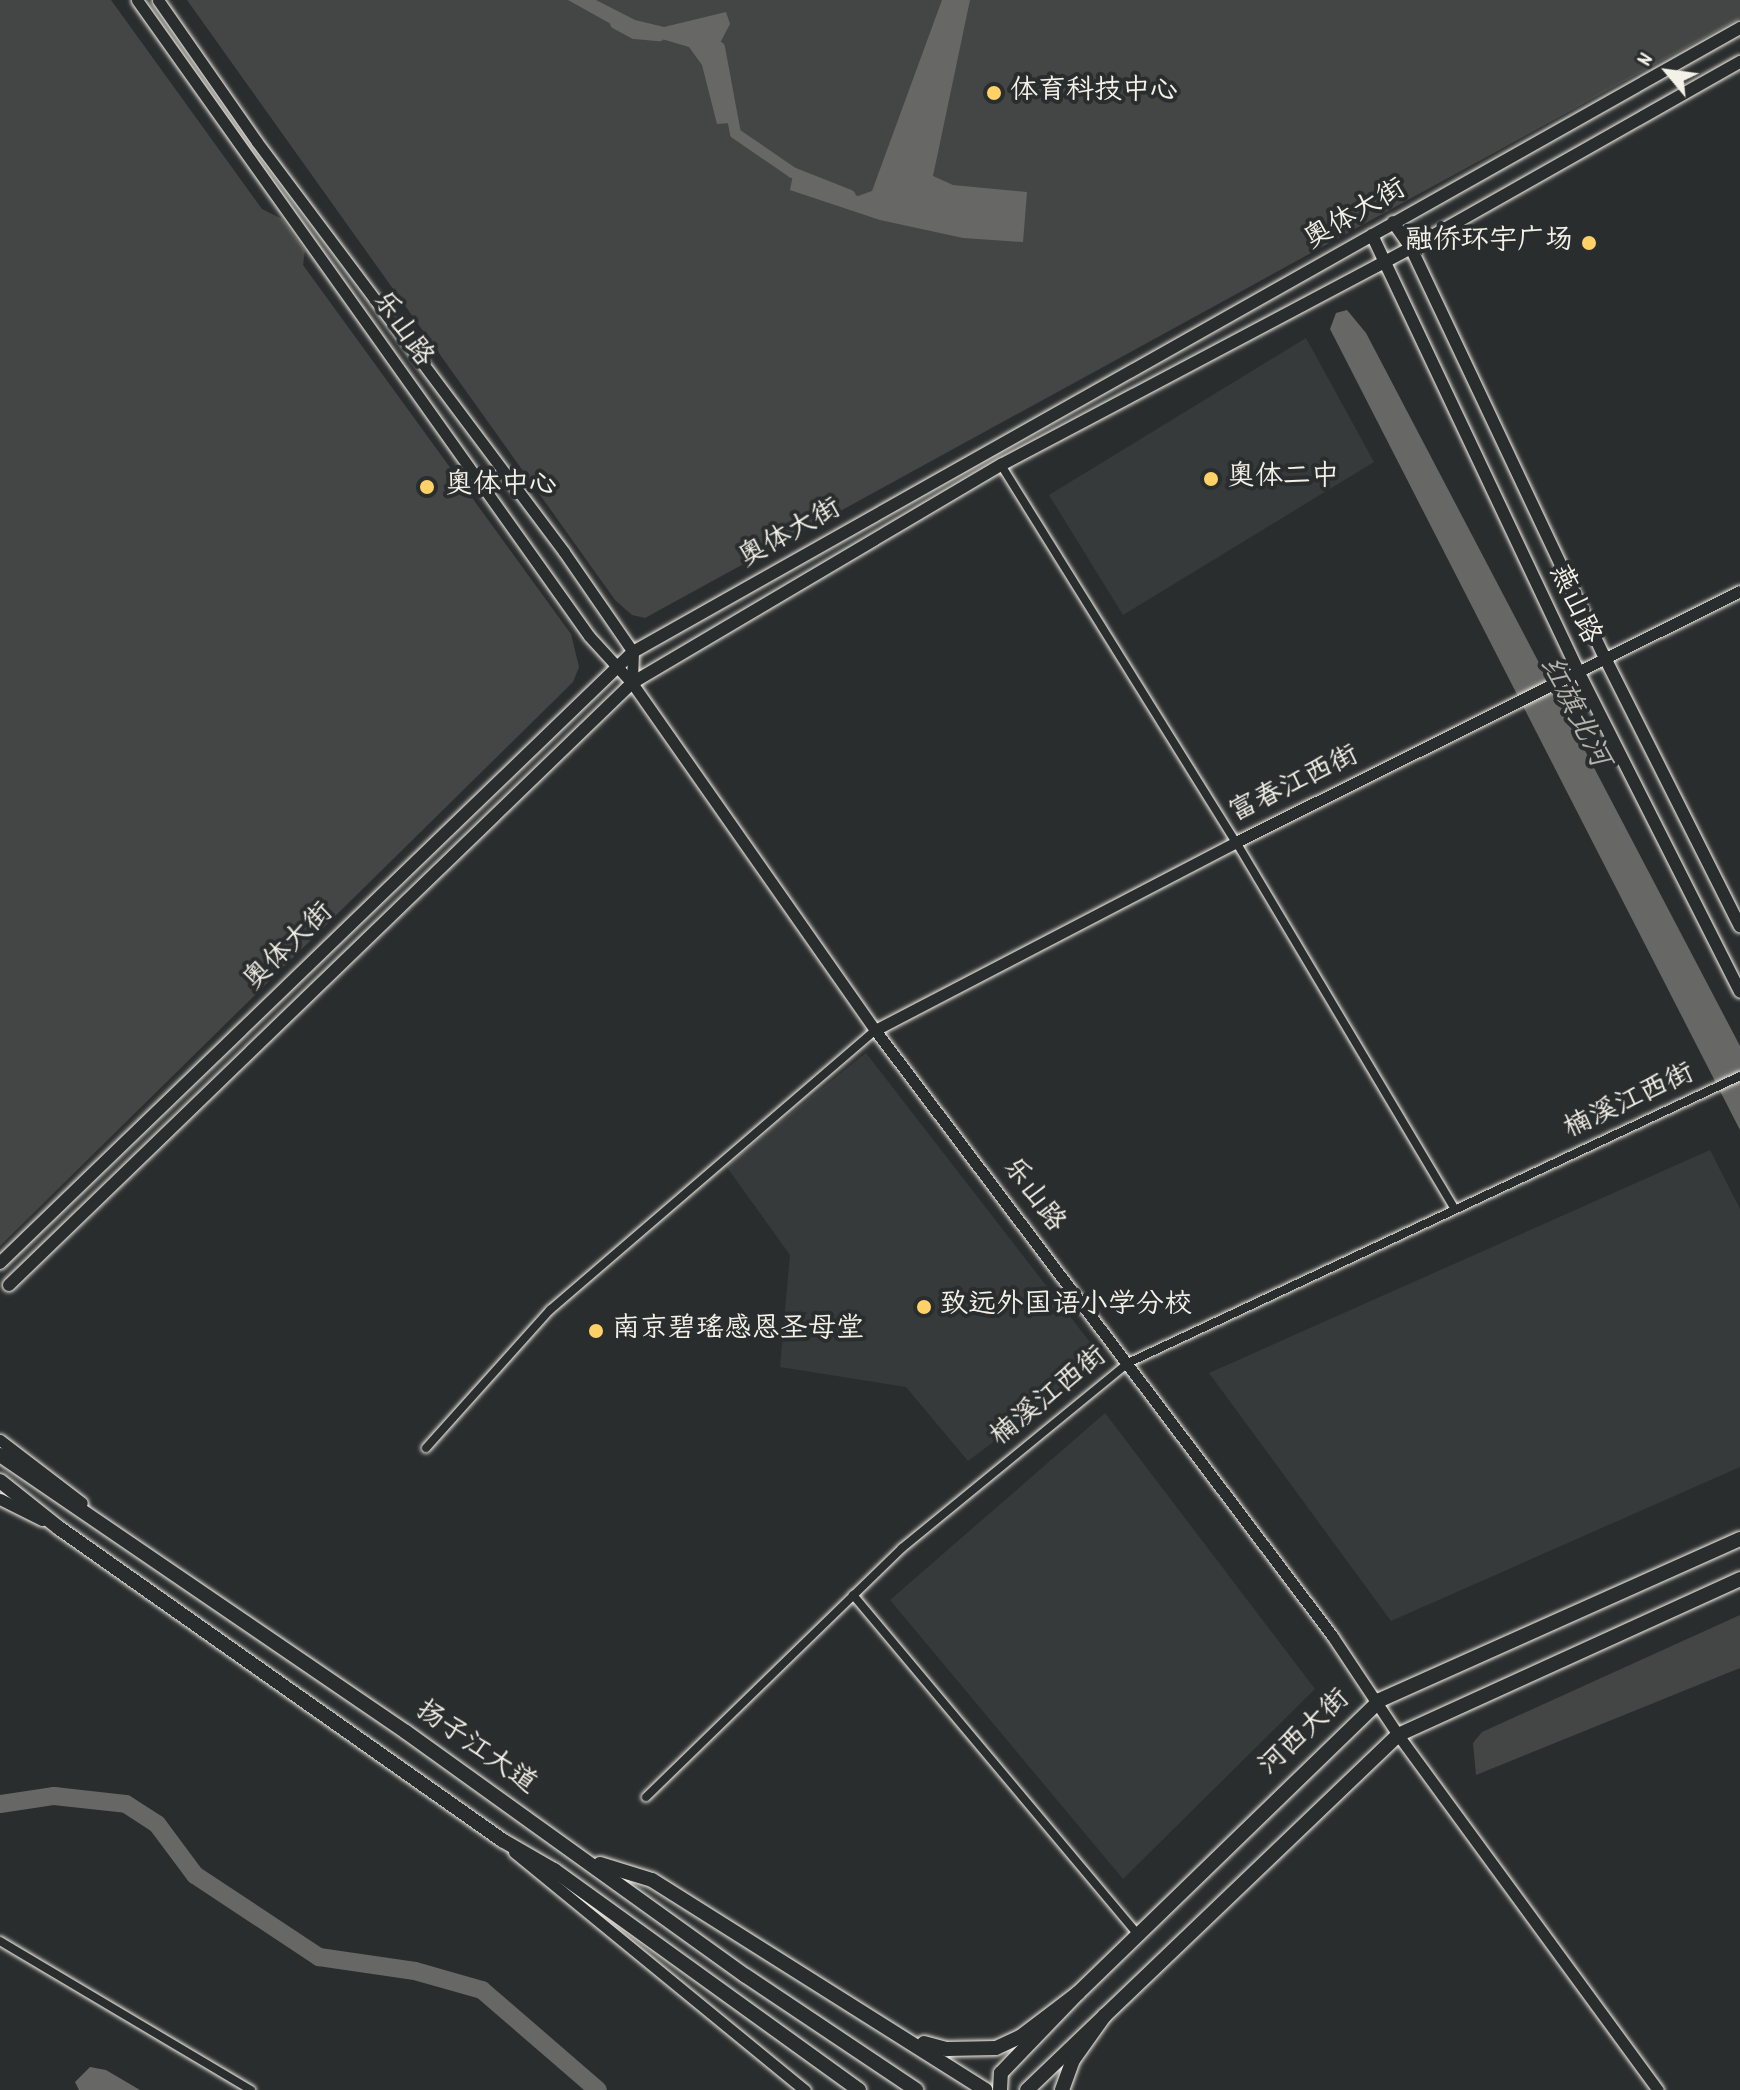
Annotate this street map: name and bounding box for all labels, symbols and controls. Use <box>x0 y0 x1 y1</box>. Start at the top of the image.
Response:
north arrow <box>1628 32 1708 112</box>
text: N <box>1630 48 1663 72</box>
place label: 体育科技中心 <box>1010 76 1178 110</box>
marker: 体育科技中心 <box>985 84 1003 102</box>
street label: 奥体大街 <box>1299 173 1413 259</box>
place label: 融侨环宇广场 <box>1405 226 1573 260</box>
marker: 融侨环宇广场 <box>1580 234 1598 252</box>
street label: 乐山路 <box>363 286 439 374</box>
place label: 奥体二中 <box>1227 462 1339 496</box>
place label: 奥体中心 <box>445 470 557 504</box>
marker: 奥体二中 <box>1202 470 1220 488</box>
marker: 奥体中心 <box>416 476 438 498</box>
street label: 奥体大街 <box>734 493 848 577</box>
street label: 燕山路 <box>1540 560 1606 650</box>
water label: 红旗北河 <box>1529 651 1615 775</box>
street label: 富春江西街 <box>1225 740 1365 832</box>
street label: 奥体大街 <box>238 897 342 999</box>
street label: 楠溪江西街 <box>1559 1058 1701 1148</box>
street label: 乐山路 <box>993 1152 1071 1240</box>
place label: 致远外国语小学分校 <box>940 1290 1192 1324</box>
marker: 致远外国语小学分校 <box>915 1298 933 1316</box>
place label: 南京碧瑶感恩圣母堂 <box>612 1314 864 1348</box>
marker: 南京碧瑶感恩圣母堂 <box>587 1322 605 1340</box>
street label: 楠溪江西街 <box>985 1341 1115 1455</box>
street label: 河西大街 <box>1254 1684 1358 1784</box>
street label: 扬子江大道 <box>408 1695 542 1803</box>

